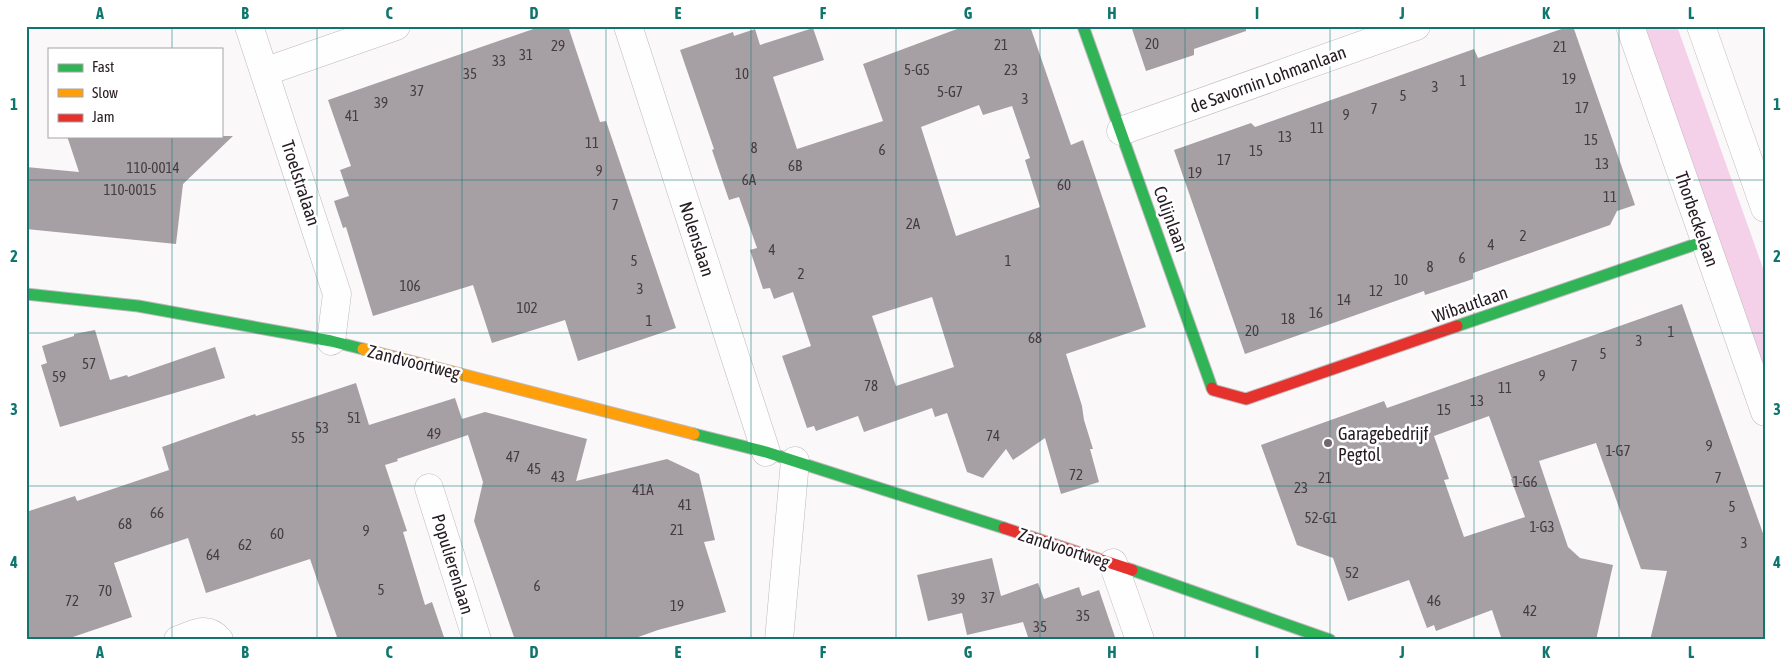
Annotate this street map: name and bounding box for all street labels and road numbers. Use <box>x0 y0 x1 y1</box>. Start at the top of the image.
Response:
street label: de Savornin Lohmanlaan <box>1187 41 1349 117</box>
street label: Troelstralaan <box>277 138 325 228</box>
street label: Thorbeckelaan <box>1671 169 1723 269</box>
street label: Colijnlaan <box>1149 183 1193 255</box>
street label: Nolenslaan <box>675 199 719 279</box>
street label: Wibautlaan <box>1430 281 1510 327</box>
street label: Zandvoortweg <box>366 340 463 384</box>
street label: Populierenlaan <box>428 511 478 617</box>
street label: Zandvoortweg <box>1016 523 1113 573</box>

